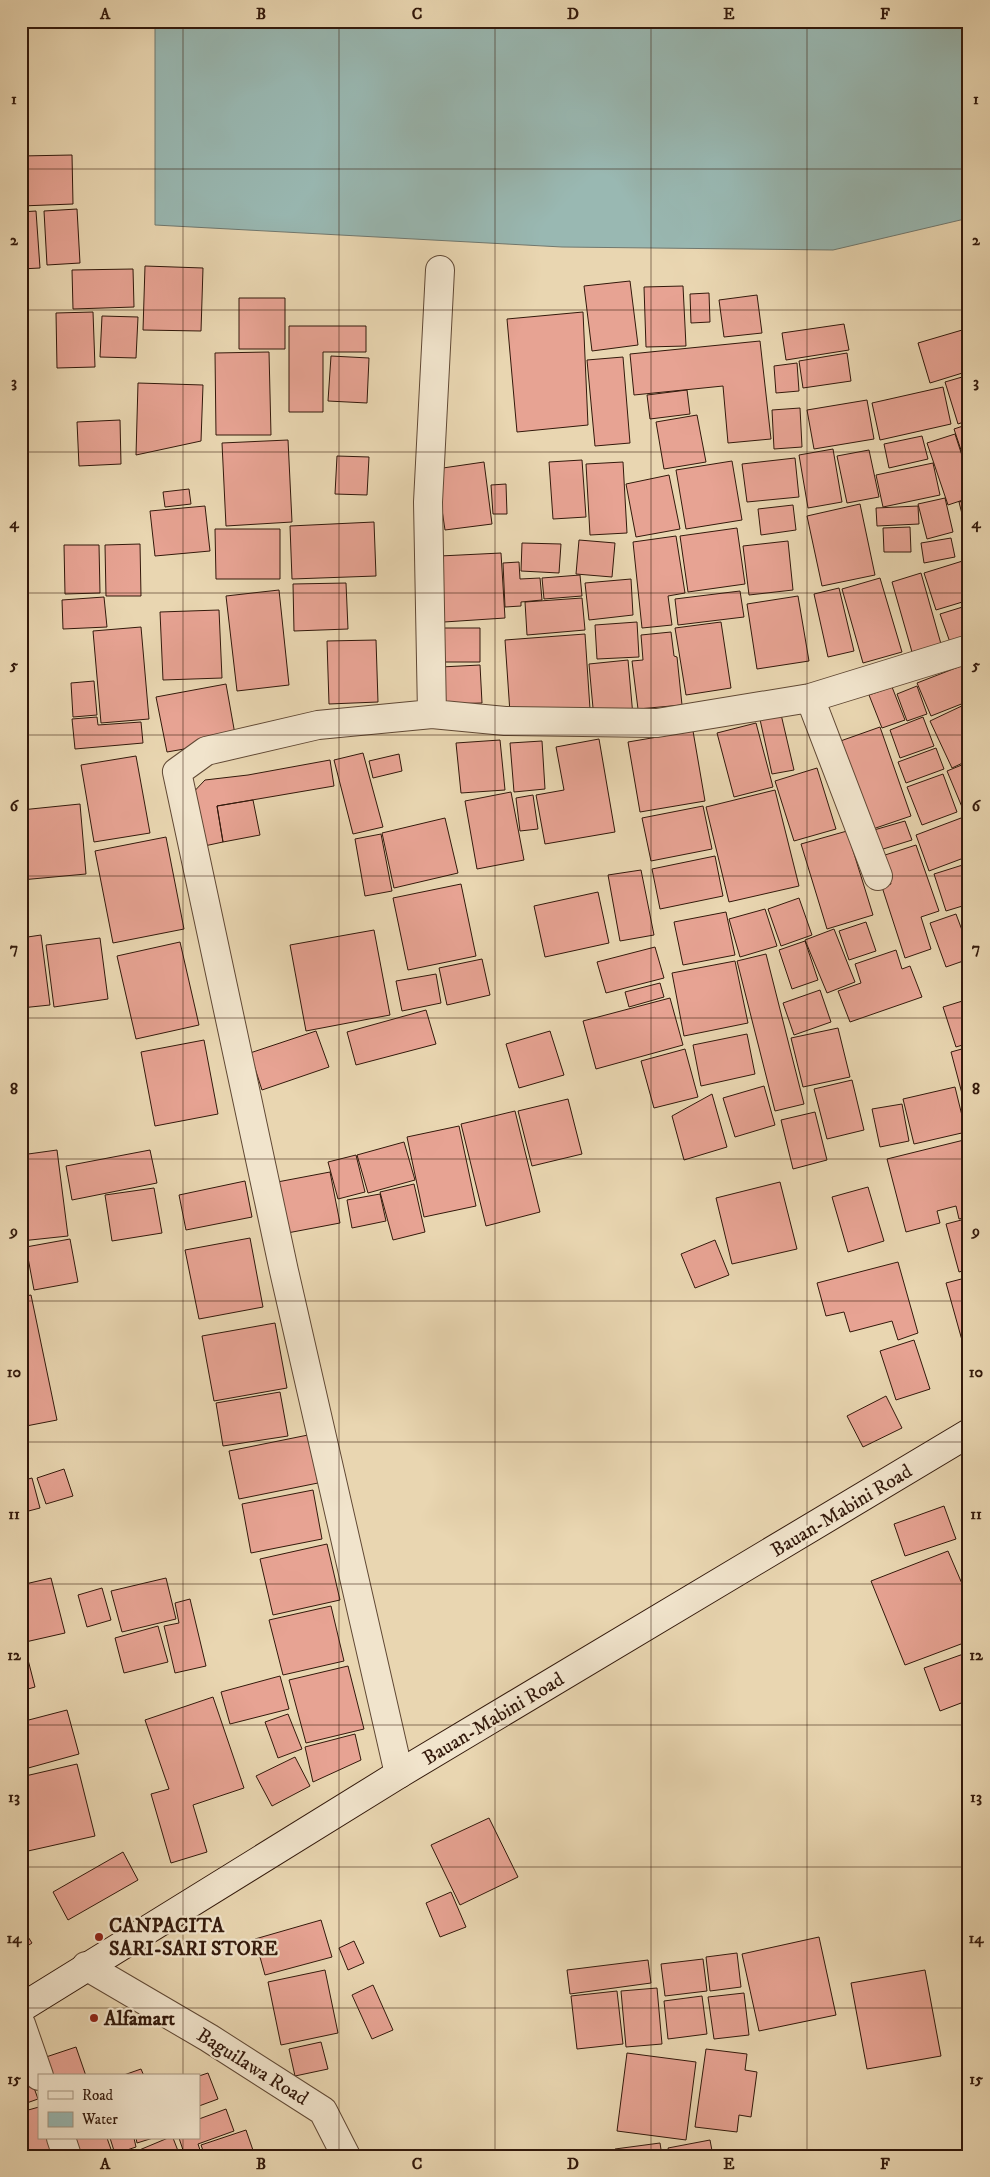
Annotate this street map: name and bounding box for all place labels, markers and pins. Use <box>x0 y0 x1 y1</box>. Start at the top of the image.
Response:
place label: CANPACITA SARI-SARI STORE <box>109 1914 278 1962</box>
marker: CANPACITA SARI-SARI STORE <box>93 1931 105 1943</box>
place label: Alfamart <box>103 2007 176 2032</box>
marker: Alfamart <box>88 2012 100 2024</box>

